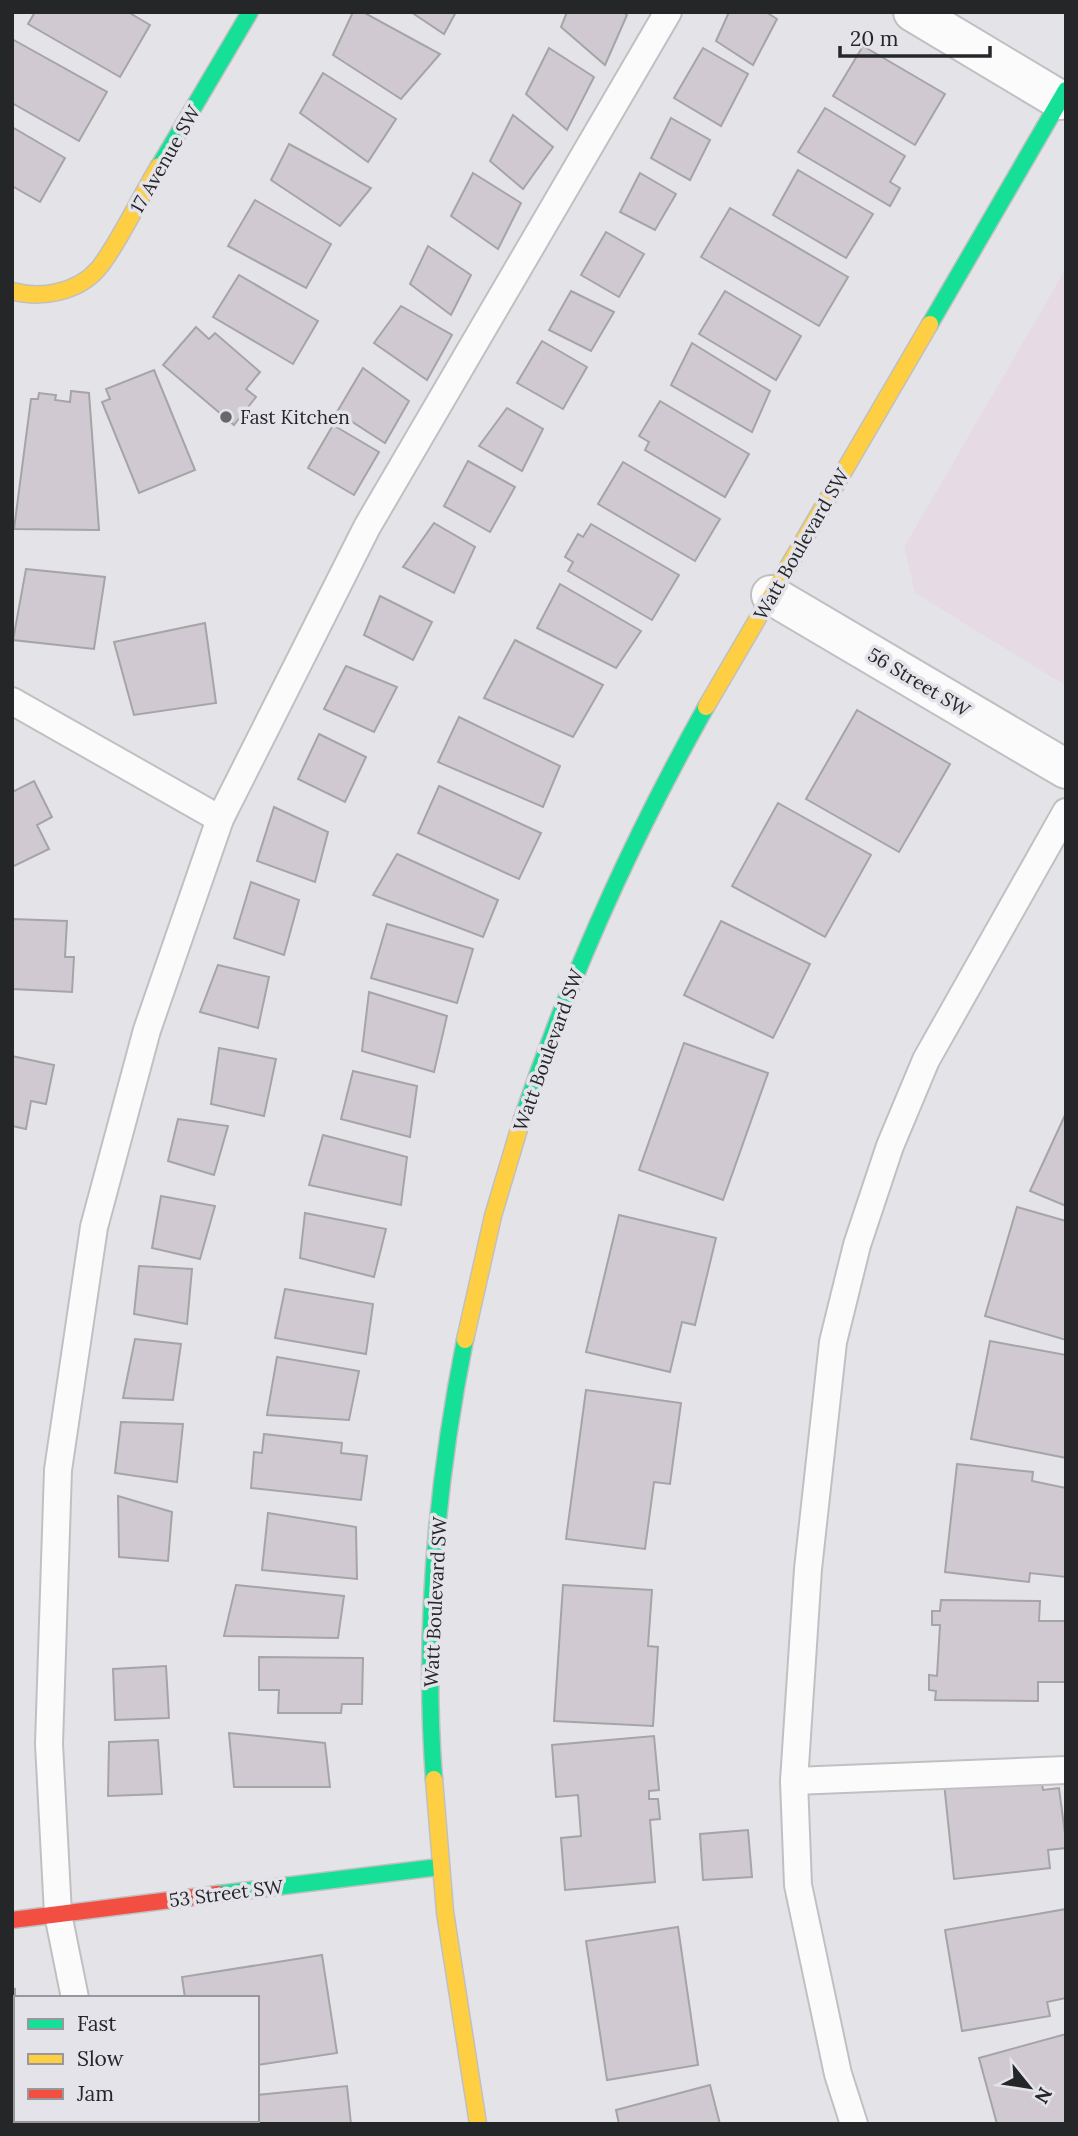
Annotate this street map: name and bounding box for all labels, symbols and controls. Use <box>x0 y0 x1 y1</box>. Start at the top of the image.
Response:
scale bar <box>840 14 990 58</box>
text: 20 m <box>850 25 899 52</box>
street label: 17 Avenue SW <box>125 100 206 217</box>
place label: Fast Kitchen <box>240 405 350 429</box>
marker: Fast Kitchen <box>218 409 234 425</box>
street label: Watt Boulevard SW <box>748 463 855 624</box>
street label: 56 Street SW <box>864 642 975 722</box>
street label: Watt Boulevard SW <box>508 965 589 1134</box>
street label: Watt Boulevard SW <box>419 1515 452 1688</box>
street label: 53 Street SW <box>168 1874 285 1912</box>
legend <box>14 1996 259 2122</box>
text: Fast <box>77 2010 117 2037</box>
text: Slow <box>77 2045 124 2072</box>
north arrow <box>994 2052 1064 2122</box>
text: Jam <box>76 2080 114 2107</box>
text: N <box>1030 2083 1058 2108</box>

